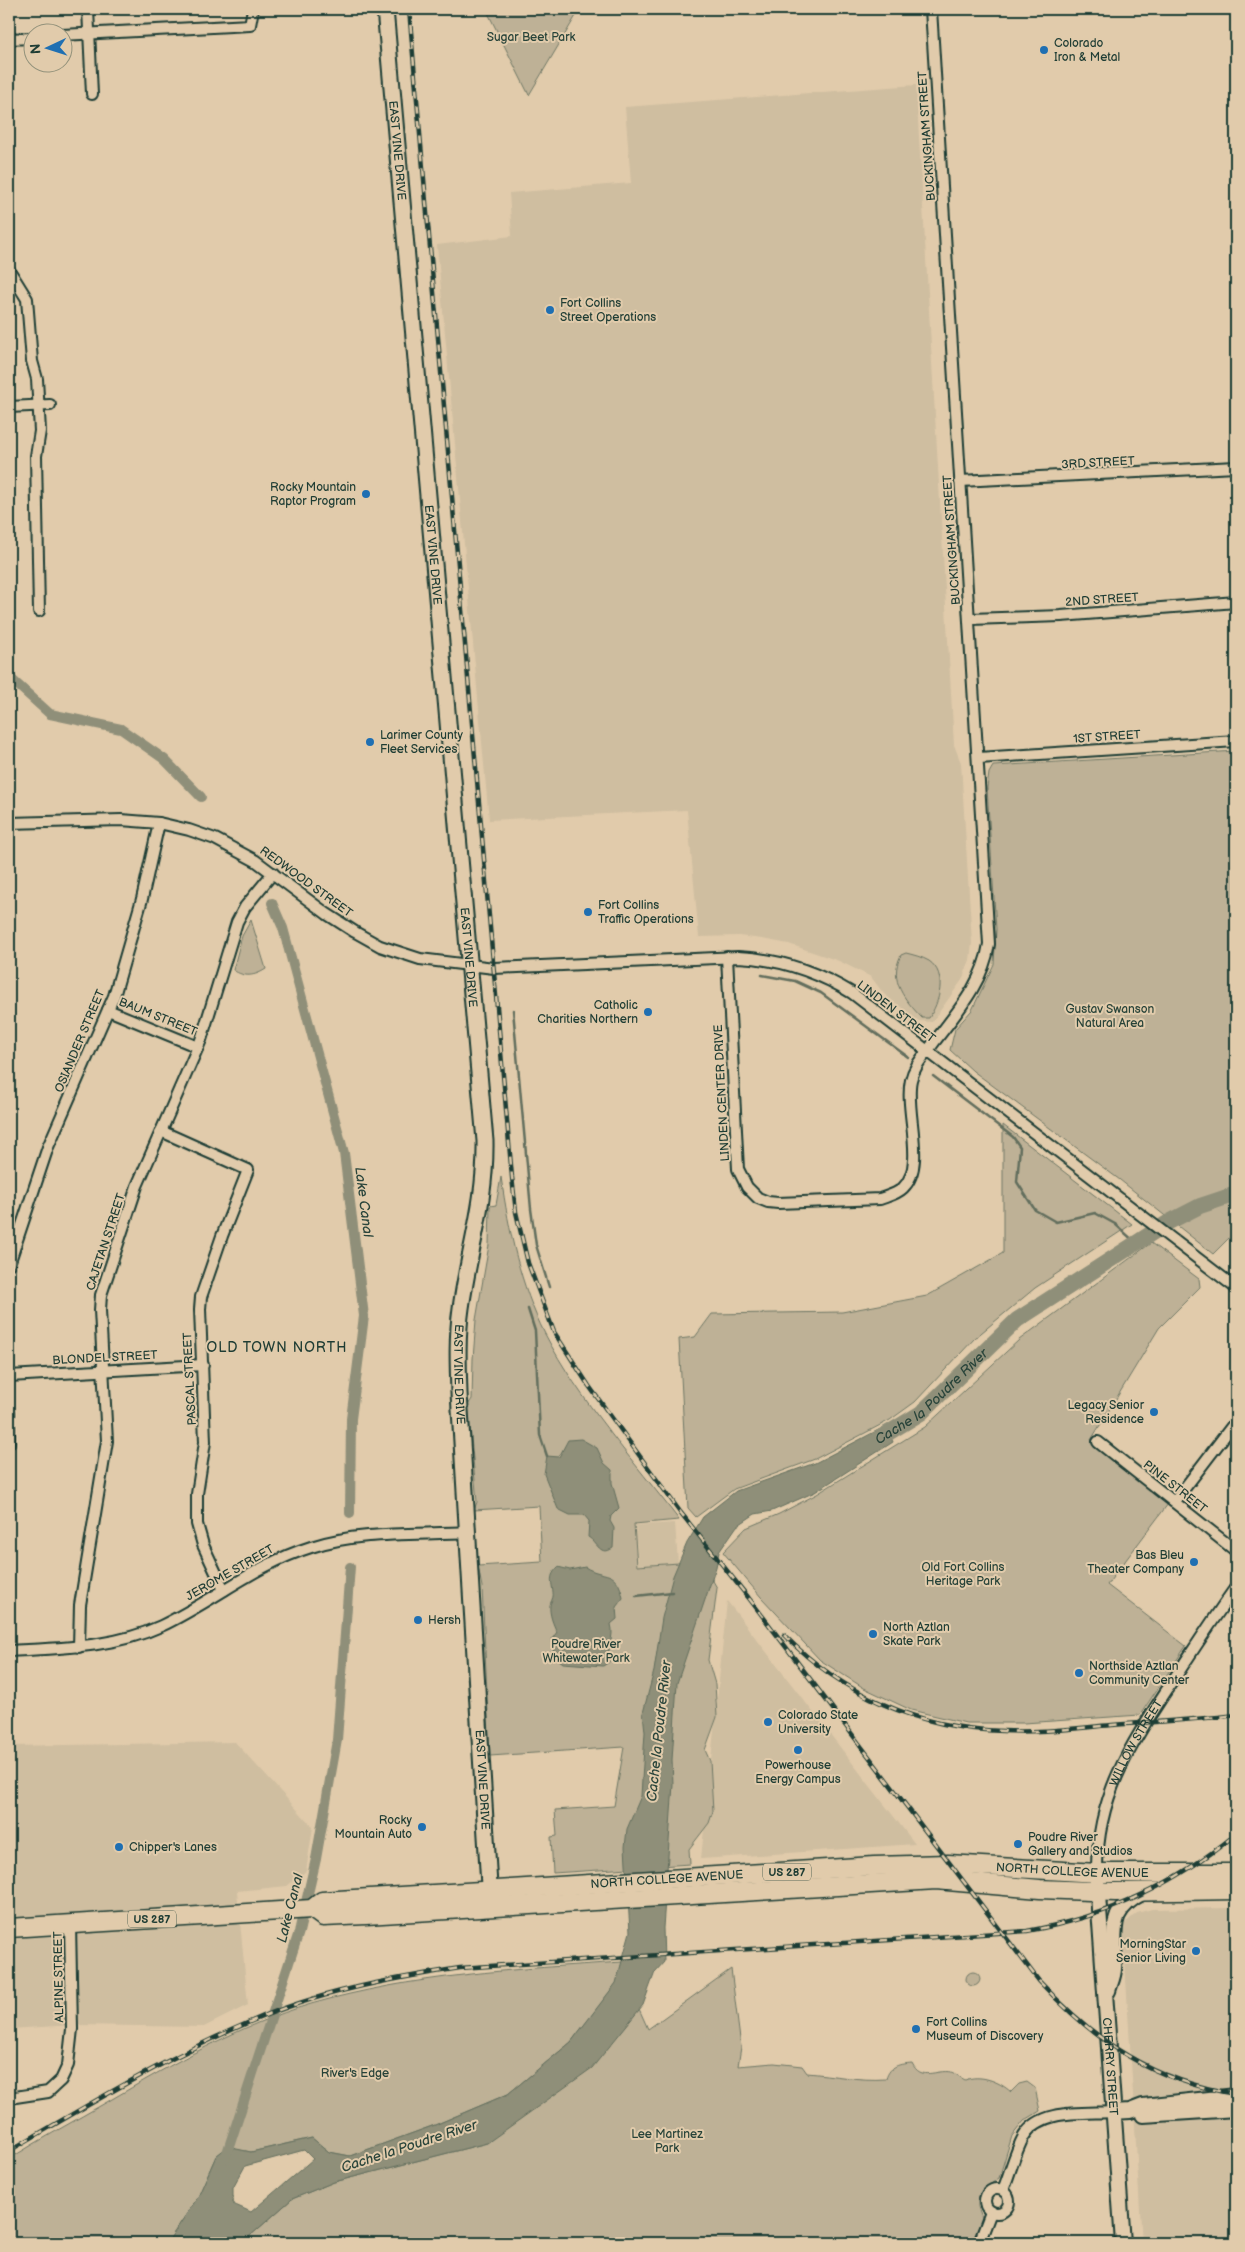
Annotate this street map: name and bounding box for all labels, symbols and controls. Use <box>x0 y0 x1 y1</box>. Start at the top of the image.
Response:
north arrow <box>22 22 72 72</box>
park label: Sugar Beet Park <box>487 30 575 45</box>
place label: Colorado Iron & Metal <box>1054 36 1120 65</box>
text: N <box>27 43 44 55</box>
marker: Colorado Iron & Metal <box>1038 44 1050 56</box>
street label: BUCKINGHAM STREET <box>915 70 939 202</box>
street label: EAST VINE DRIVE <box>386 100 409 201</box>
place label: Fort Collins Street Operations <box>560 296 656 325</box>
marker: Fort Collins Street Operations <box>544 304 556 316</box>
street label: 3RD STREET <box>1061 454 1136 472</box>
street label: BUCKINGHAM STREET <box>940 474 964 606</box>
place label: Rocky Mountain Raptor Program <box>270 480 356 509</box>
marker: Rocky Mountain Raptor Program <box>360 488 372 500</box>
street label: EAST VINE DRIVE <box>421 504 445 605</box>
street label: 2ND STREET <box>1065 590 1140 610</box>
street label: 1ST STREET <box>1073 727 1142 747</box>
place label: Larimer County Fleet Services <box>380 728 463 757</box>
marker: Larimer County Fleet Services <box>364 736 376 748</box>
street label: REDWOOD STREET <box>257 843 356 921</box>
place label: Fort Collins Traffic Operations <box>598 898 694 927</box>
marker: Fort Collins Traffic Operations <box>582 906 594 918</box>
street label: EAST VINE DRIVE <box>457 907 481 1008</box>
street label: LINDEN STREET <box>854 978 939 1047</box>
street label: OSIANDER STREET <box>52 987 109 1095</box>
street label: BAUM STREET <box>117 994 200 1040</box>
place label: Catholic Charities Northern <box>537 998 638 1027</box>
park label: Gustav Swanson Natural Area <box>1066 1002 1155 1031</box>
marker: Catholic Charities Northern <box>642 1006 654 1018</box>
street label: LINDEN CENTER DRIVE <box>711 1024 733 1162</box>
water label: Lake Canal <box>351 1166 377 1239</box>
street label: CAJETAN STREET <box>83 1191 129 1293</box>
street label: EAST VINE DRIVE <box>451 1324 468 1425</box>
street label: PASCAL STREET <box>180 1331 200 1426</box>
district label: OLD TOWN NORTH <box>207 1339 347 1356</box>
water label: Cache la Poudre River <box>872 1344 992 1448</box>
street label: BLONDEL STREET <box>52 1348 159 1368</box>
place label: Legacy Senior Residence <box>1068 1398 1145 1427</box>
marker: Legacy Senior Residence <box>1148 1406 1160 1418</box>
street label: PINE STREET <box>1140 1457 1211 1517</box>
street label: JEROME STREET <box>183 1541 277 1604</box>
place label: Bas Bleu Theater Company <box>1087 1548 1185 1577</box>
marker: Bas Bleu Theater Company <box>1188 1556 1200 1568</box>
park label: Old Fort Collins Heritage Park <box>921 1560 1005 1589</box>
place label: Hersh <box>428 1613 461 1628</box>
marker: Hersh <box>412 1614 424 1626</box>
place label: North Aztlan Skate Park <box>883 1620 950 1649</box>
marker: North Aztlan Skate Park <box>867 1628 879 1640</box>
park label: Poudre River Whitewater Park <box>542 1637 630 1666</box>
water label: Cache la Poudre River <box>643 1659 675 1802</box>
place label: Northside Aztlan Community Center <box>1089 1659 1190 1688</box>
marker: Northside Aztlan Community Center <box>1073 1667 1085 1679</box>
street label: WILLOW STREET <box>1106 1696 1166 1788</box>
place label: Colorado State University <box>778 1708 858 1737</box>
marker: Colorado State University <box>762 1716 774 1728</box>
street label: EAST VINE DRIVE <box>472 1729 493 1830</box>
marker: Powerhouse Energy Campus <box>792 1744 804 1756</box>
place label: Powerhouse Energy Campus <box>755 1758 841 1787</box>
place label: Rocky Mountain Auto <box>335 1813 413 1842</box>
marker: Rocky Mountain Auto <box>416 1821 428 1833</box>
place label: Poudre River Gallery and Studios <box>1028 1830 1132 1859</box>
marker: Poudre River Gallery and Studios <box>1012 1838 1024 1850</box>
place label: Chipper's Lanes <box>129 1840 217 1855</box>
marker: Chipper's Lanes <box>113 1841 125 1853</box>
street label: NORTH COLLEGE AVENUE <box>995 1859 1149 1881</box>
road number: US 287 <box>763 1864 811 1880</box>
street label: NORTH COLLEGE AVENUE <box>590 1867 744 1891</box>
water label: Lake Canal <box>273 1871 307 1944</box>
road number: US 287 <box>128 1910 176 1928</box>
street label: ALPINE STREET <box>51 1930 67 2023</box>
place label: MorningStar Senior Living <box>1116 1937 1187 1966</box>
marker: MorningStar Senior Living <box>1190 1945 1202 1957</box>
place label: Fort Collins Museum of Discovery <box>926 2015 1044 2044</box>
street label: CHERRY STREET <box>1099 2017 1121 2117</box>
marker: Fort Collins Museum of Discovery <box>910 2023 922 2035</box>
park label: River's Edge <box>321 2066 389 2081</box>
water label: Cache la Poudre River <box>339 2116 480 2176</box>
park label: Lee Martinez Park <box>631 2127 703 2156</box>

